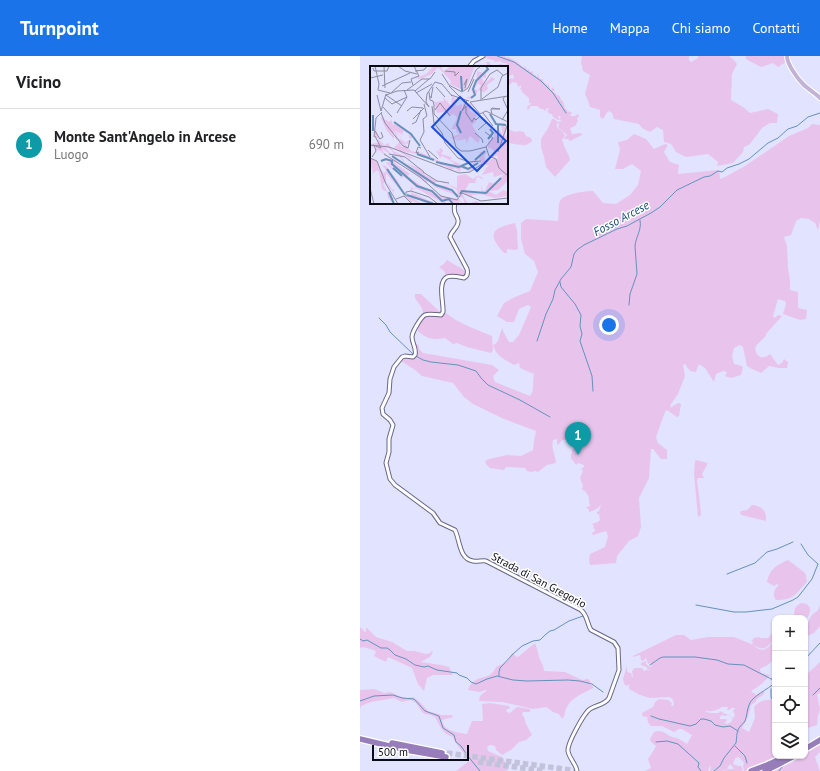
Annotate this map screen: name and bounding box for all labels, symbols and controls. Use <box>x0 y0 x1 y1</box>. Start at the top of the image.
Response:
text: Turnpoint <box>20 16 99 40</box>
text: Home <box>552 19 588 37</box>
text: Mappa <box>610 19 650 37</box>
text: Chi siamo <box>672 19 730 37</box>
text: Contatti <box>752 19 800 37</box>
inset map <box>370 66 508 204</box>
text: Vicino <box>16 71 61 93</box>
text: Monte Sant'Angelo in Arcese <box>54 127 236 146</box>
text: 1 <box>25 136 33 153</box>
text: 690 m <box>309 136 344 153</box>
text: Luogo <box>54 146 88 163</box>
water label: Fosso Arcese <box>590 197 652 239</box>
your location <box>599 315 619 335</box>
pin: 1 <box>565 422 591 455</box>
street label: Strada di San Gregorio <box>489 549 589 611</box>
map controls <box>772 615 808 759</box>
button: + <box>772 615 808 651</box>
button: − <box>772 651 808 687</box>
button: locate <box>772 687 808 723</box>
button: layers <box>772 723 808 759</box>
scale bar <box>372 743 469 762</box>
text: 500 m <box>378 745 408 759</box>

